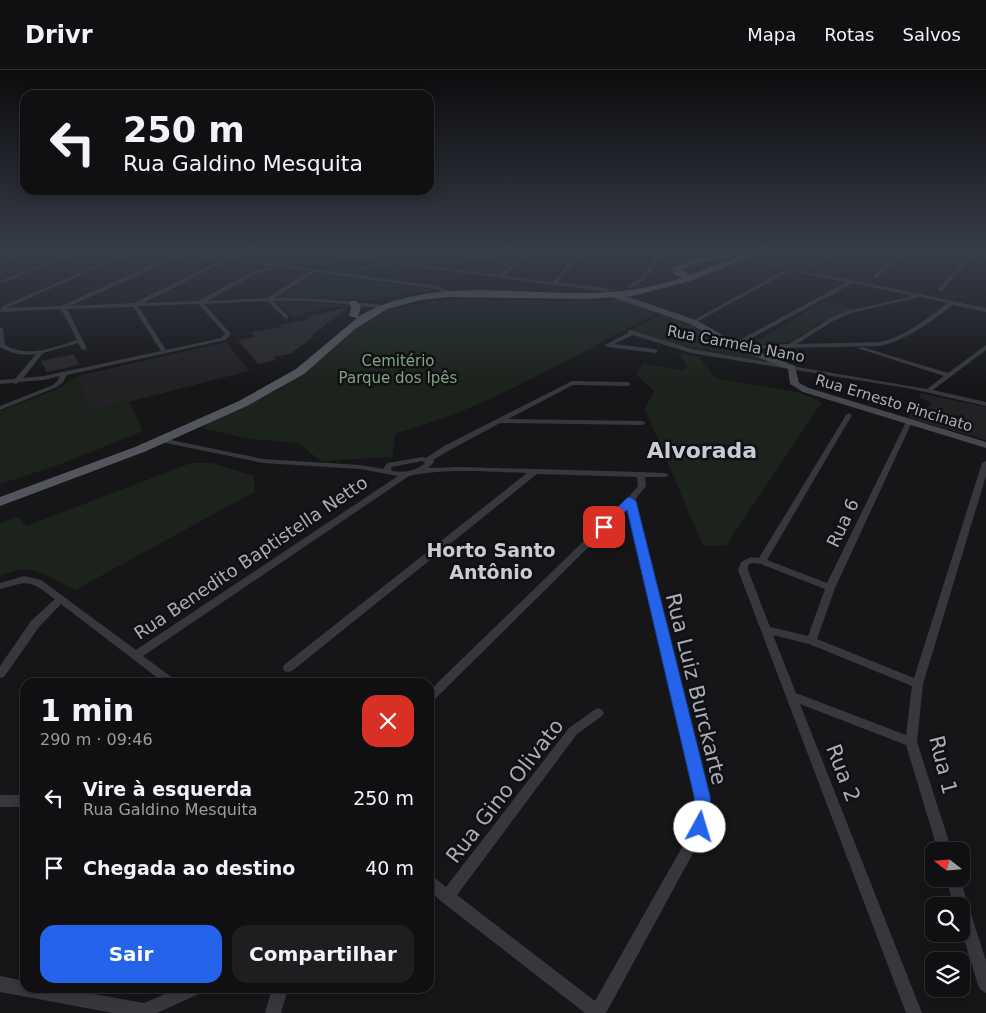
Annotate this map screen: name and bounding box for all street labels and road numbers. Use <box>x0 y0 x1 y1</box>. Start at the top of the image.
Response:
street label: Rua Carmela Nano <box>666 322 806 366</box>
street label: Rua Ernesto Pincinato <box>813 370 975 436</box>
street label: Rua Benedito Baptistella Netto <box>130 471 371 644</box>
street label: Rua 6 <box>822 495 863 550</box>
street label: Rua Luiz Burckarte <box>661 591 731 787</box>
street label: Rua Gino Olivato <box>441 714 569 868</box>
street label: Rua 1 <box>924 733 962 797</box>
street label: Rua 2 <box>821 741 865 805</box>

